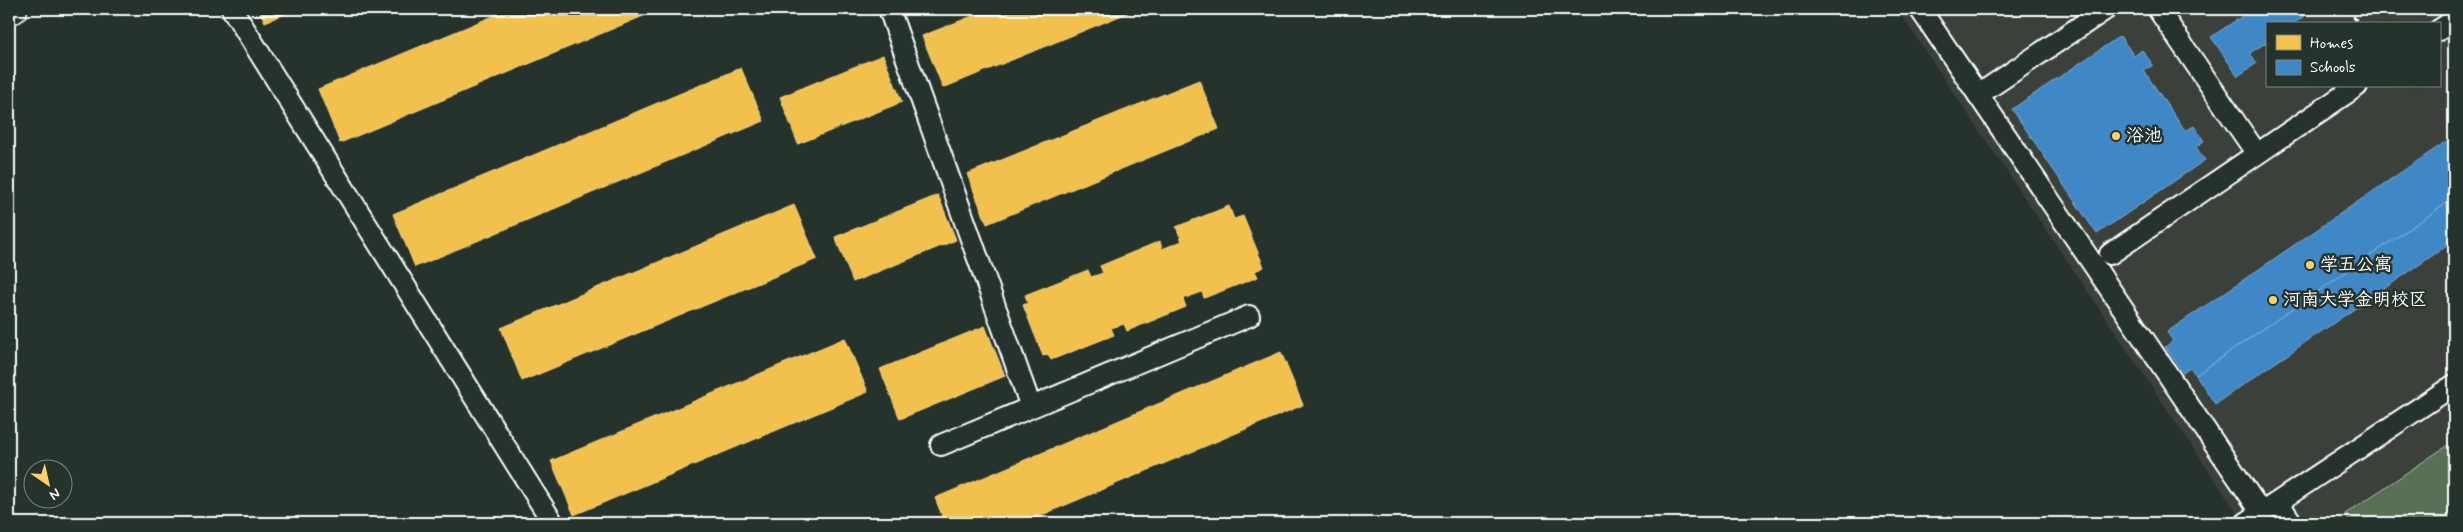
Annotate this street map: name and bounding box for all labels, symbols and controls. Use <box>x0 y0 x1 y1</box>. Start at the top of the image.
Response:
legend <box>2266 22 2440 88</box>
text: Homes <box>2310 34 2353 54</box>
text: Schools <box>2310 58 2356 78</box>
place label: 浴池 <box>2126 124 2162 148</box>
marker: 浴池 <box>2110 130 2122 142</box>
place label: 学五公寓 <box>2320 253 2392 277</box>
marker: 学五公寓 <box>2304 259 2316 271</box>
place label: 河南大学金明校区 <box>2283 288 2427 312</box>
marker: 河南大学金明校区 <box>2267 294 2279 306</box>
north arrow <box>22 460 72 510</box>
text: N <box>46 484 64 504</box>

